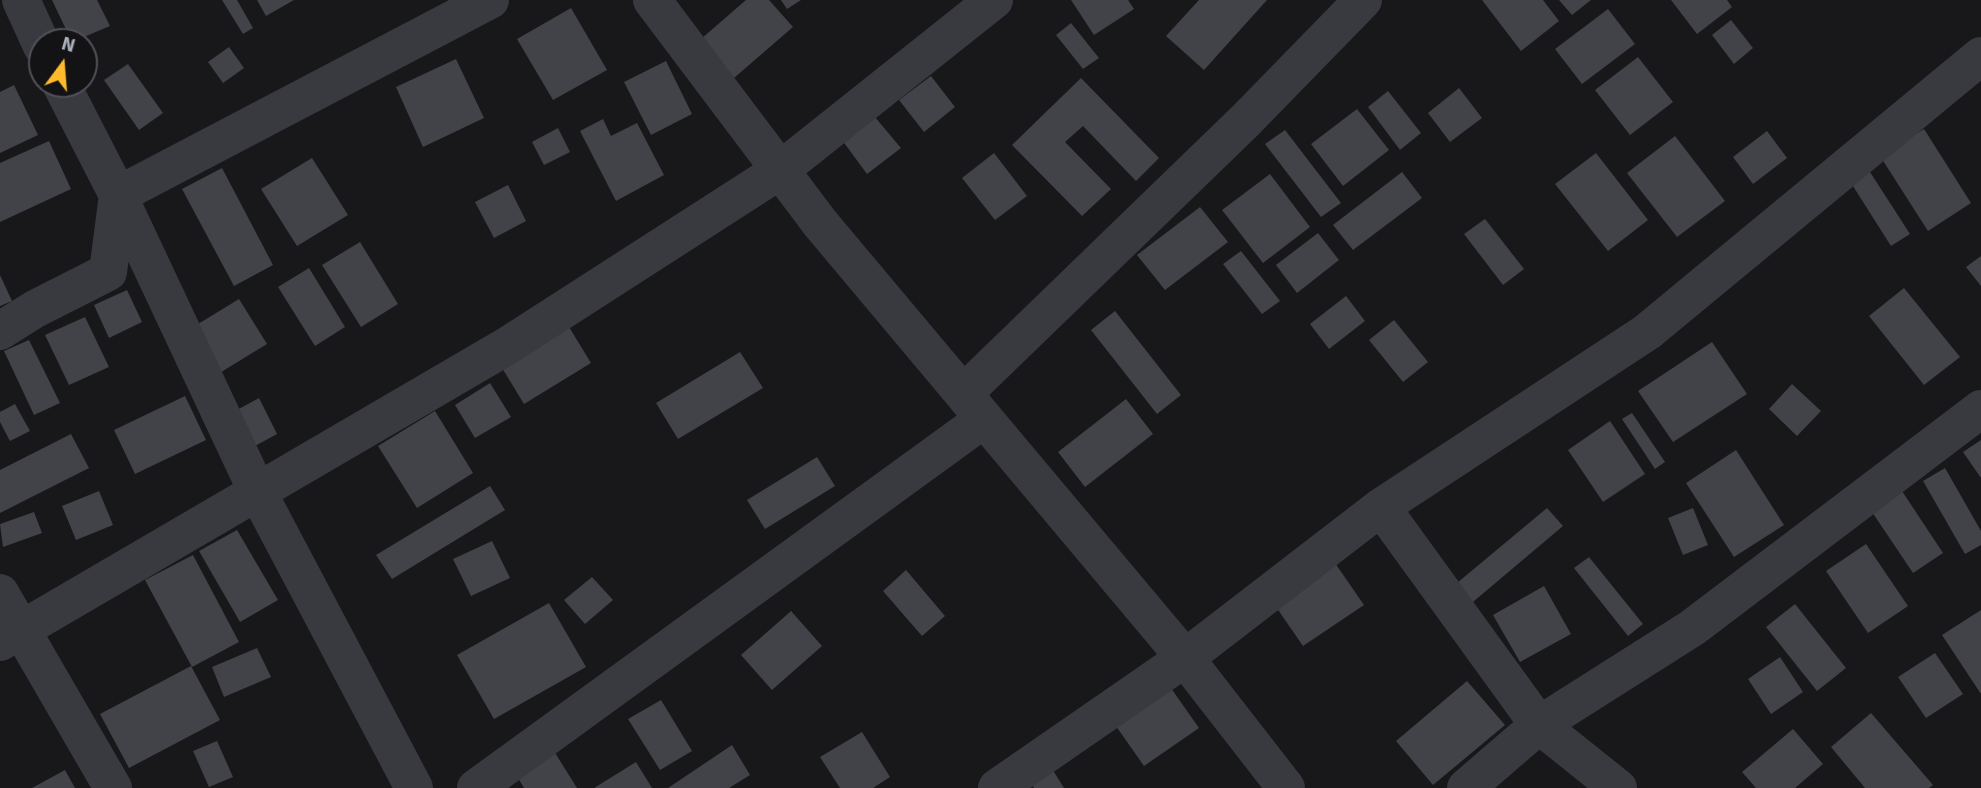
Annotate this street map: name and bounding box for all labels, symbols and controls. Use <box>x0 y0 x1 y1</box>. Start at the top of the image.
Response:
north arrow <box>28 28 98 98</box>
text: N <box>59 31 78 58</box>

